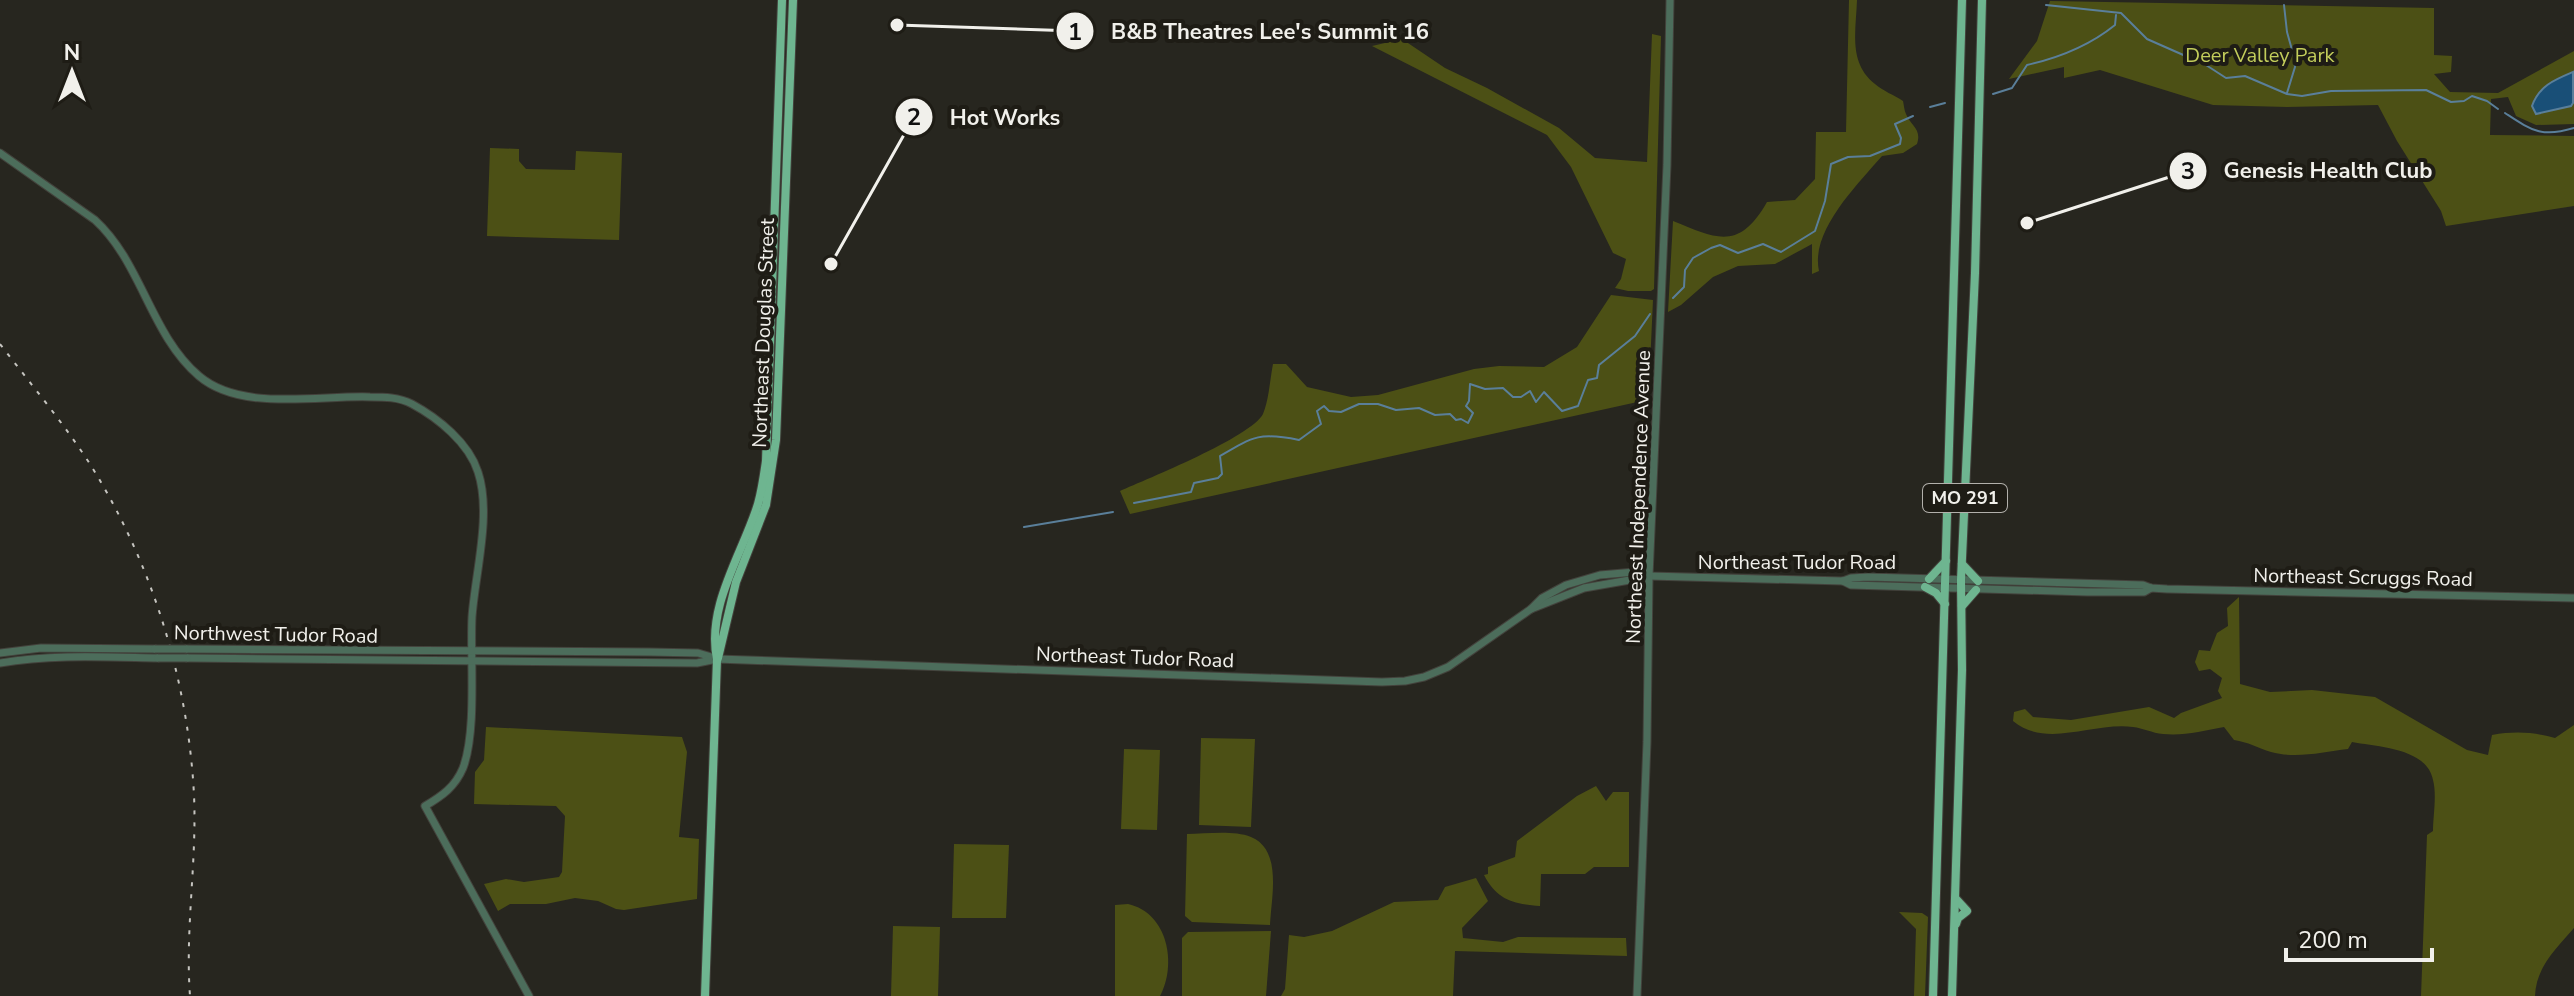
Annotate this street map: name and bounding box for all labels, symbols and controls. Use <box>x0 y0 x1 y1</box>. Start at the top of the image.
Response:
callout: B&B Theatres Lee's Summit 16 <box>1055 8 1444 54</box>
text: 1 <box>1068 16 1082 48</box>
text: B&B Theatres Lee's Summit 16 <box>1111 17 1429 47</box>
north arrow <box>32 32 112 112</box>
text: N <box>64 38 80 68</box>
park label: Deer Valley Park <box>2185 42 2336 69</box>
callout: Hot Works <box>894 94 1076 140</box>
text: 2 <box>907 101 921 133</box>
text: Hot Works <box>950 103 1060 133</box>
callout: Genesis Health Club <box>2168 148 2448 194</box>
text: 3 <box>2181 155 2195 187</box>
text: Genesis Health Club <box>2224 156 2432 186</box>
street label: Northeast Douglas Street <box>746 217 781 448</box>
street label: Northeast Independence Avenue <box>1620 350 1657 644</box>
road number: MO 291 <box>1923 484 2007 512</box>
street label: Northeast Tudor Road <box>1698 549 1896 576</box>
street label: Northeast Scruggs Road <box>2253 562 2473 593</box>
street label: Northwest Tudor Road <box>174 619 378 650</box>
street label: Northeast Tudor Road <box>1035 641 1235 674</box>
scale bar <box>2286 912 2432 962</box>
text: 200 m <box>2298 924 2368 956</box>

